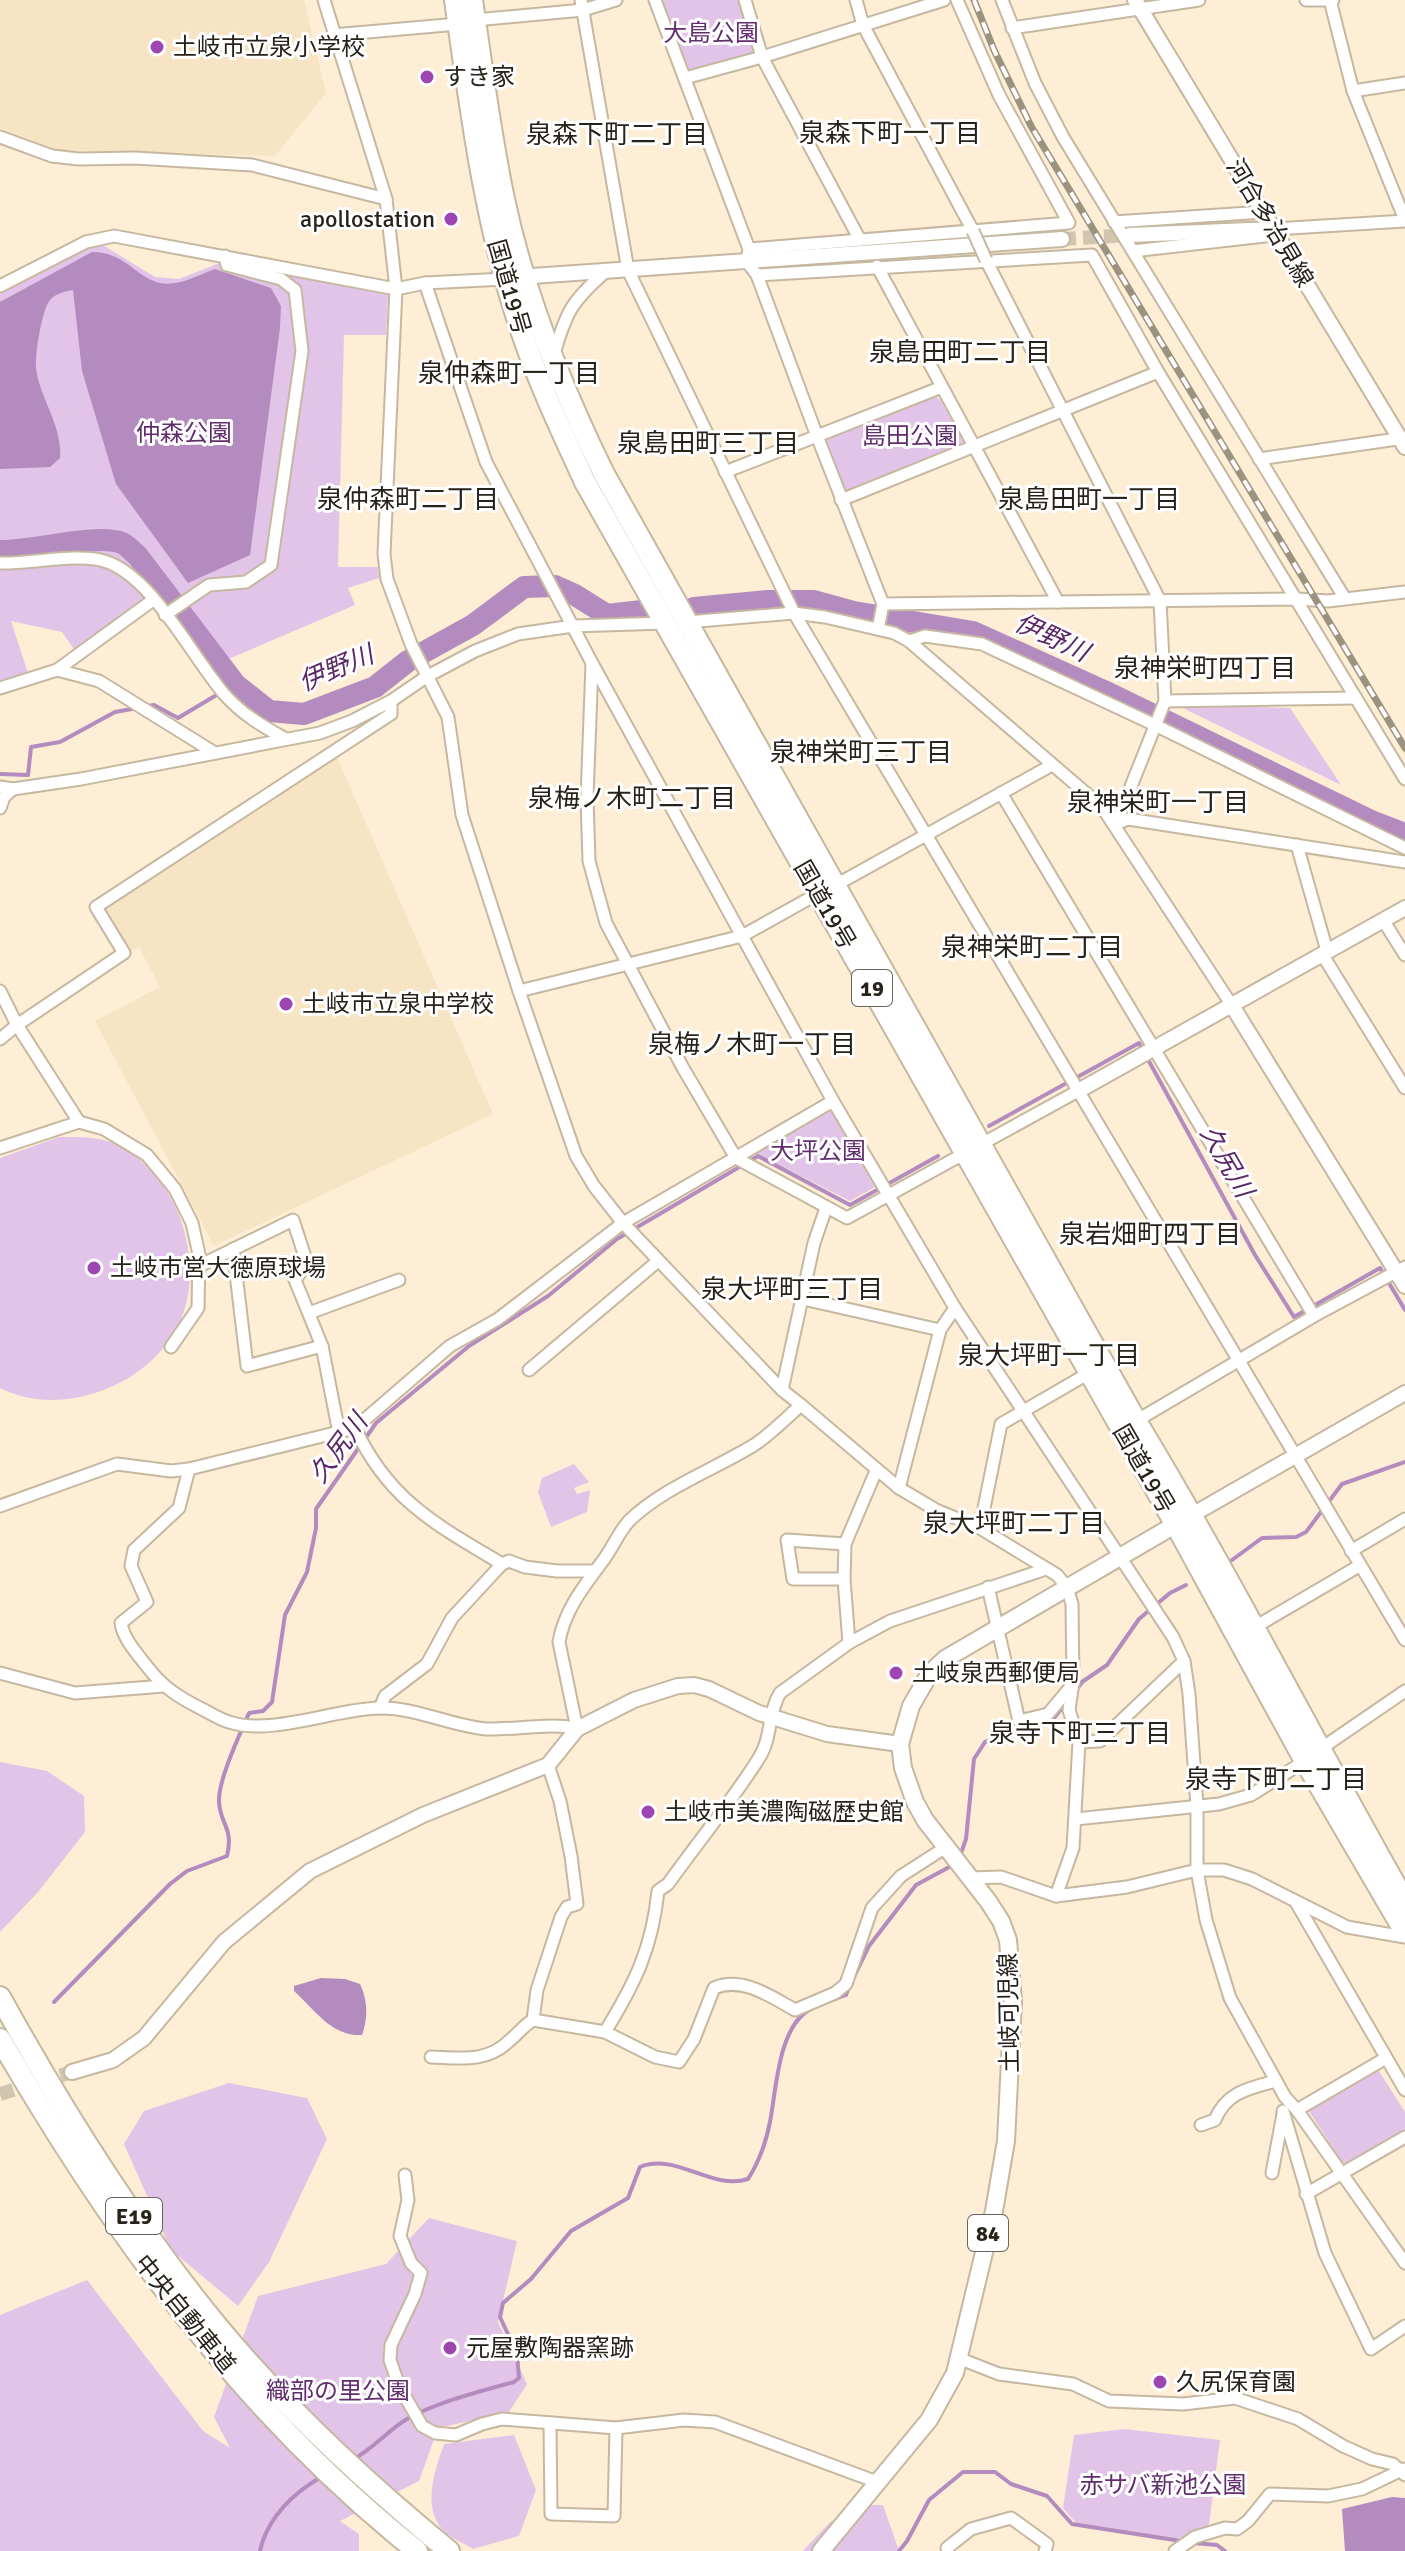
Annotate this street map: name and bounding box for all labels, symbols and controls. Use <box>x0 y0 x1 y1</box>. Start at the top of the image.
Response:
park label: 大島公園 <box>663 18 759 48</box>
place label: 土岐市立泉小学校 <box>173 32 365 62</box>
marker: 土岐市立泉小学校 <box>148 38 166 56</box>
place label: すき家 <box>443 62 515 92</box>
marker: すき家 <box>418 68 436 86</box>
district label: 泉森下町一丁目 <box>799 118 981 150</box>
district label: 泉森下町二丁目 <box>526 119 708 151</box>
street label: 河合多治見線 <box>1220 154 1320 292</box>
place label: apollostation <box>300 204 435 234</box>
marker: apollostation <box>442 210 460 228</box>
street label: 国道19号 <box>481 236 537 338</box>
district label: 泉島田町二丁目 <box>869 337 1051 369</box>
district label: 泉仲森町一丁目 <box>418 358 600 390</box>
park label: 仲森公園 <box>136 418 232 448</box>
park label: 島田公園 <box>862 421 958 451</box>
district label: 泉島田町三丁目 <box>617 428 799 460</box>
district label: 泉仲森町二丁目 <box>317 484 499 516</box>
district label: 泉島田町一丁目 <box>998 484 1180 516</box>
water label: 伊野川 <box>1009 607 1096 670</box>
water label: 伊野川 <box>294 638 381 699</box>
district label: 泉神栄町四丁目 <box>1114 653 1296 685</box>
district label: 泉神栄町三丁目 <box>770 737 952 769</box>
district label: 泉梅ノ木町二丁目 <box>528 783 736 815</box>
district label: 泉神栄町一丁目 <box>1067 787 1249 819</box>
street label: 国道19号 <box>788 855 862 955</box>
district label: 泉神栄町二丁目 <box>941 932 1123 964</box>
road number: 19 <box>852 970 892 1006</box>
place label: 土岐市立泉中学校 <box>302 989 494 1019</box>
marker: 土岐市立泉中学校 <box>277 995 295 1013</box>
district label: 泉梅ノ木町一丁目 <box>648 1029 856 1061</box>
water label: 久尻川 <box>1193 1120 1261 1206</box>
park label: 大坪公園 <box>770 1136 866 1166</box>
district label: 泉岩畑町四丁目 <box>1059 1219 1241 1251</box>
place label: 土岐市営大徳原球場 <box>110 1253 326 1283</box>
marker: 土岐市営大徳原球場 <box>85 1259 103 1277</box>
district label: 泉大坪町三丁目 <box>701 1274 883 1306</box>
district label: 泉大坪町一丁目 <box>958 1340 1140 1372</box>
water label: 久尻川 <box>303 1405 376 1490</box>
street label: 国道19号 <box>1107 1419 1181 1519</box>
district label: 泉大坪町二丁目 <box>923 1508 1105 1540</box>
place label: 土岐泉西郵便局 <box>912 1658 1080 1688</box>
marker: 土岐泉西郵便局 <box>887 1664 905 1682</box>
district label: 泉寺下町三丁目 <box>989 1718 1171 1750</box>
district label: 泉寺下町二丁目 <box>1185 1764 1367 1796</box>
place label: 土岐市美濃陶磁歴史館 <box>664 1797 904 1827</box>
marker: 土岐市美濃陶磁歴史館 <box>639 1803 657 1821</box>
street label: 土岐可児線 <box>993 1953 1025 2073</box>
road number: E19 <box>106 2198 162 2234</box>
road number: 84 <box>968 2215 1008 2251</box>
street label: 中央自動車道 <box>128 2249 242 2379</box>
place label: 元屋敷陶器窯跡 <box>466 2333 634 2363</box>
marker: 元屋敷陶器窯跡 <box>441 2339 459 2357</box>
place label: 久尻保育園 <box>1176 2367 1296 2397</box>
marker: 久尻保育園 <box>1151 2373 1169 2391</box>
park label: 織部の里公園 <box>266 2376 410 2406</box>
park label: 赤サバ新池公園 <box>1079 2470 1247 2500</box>

